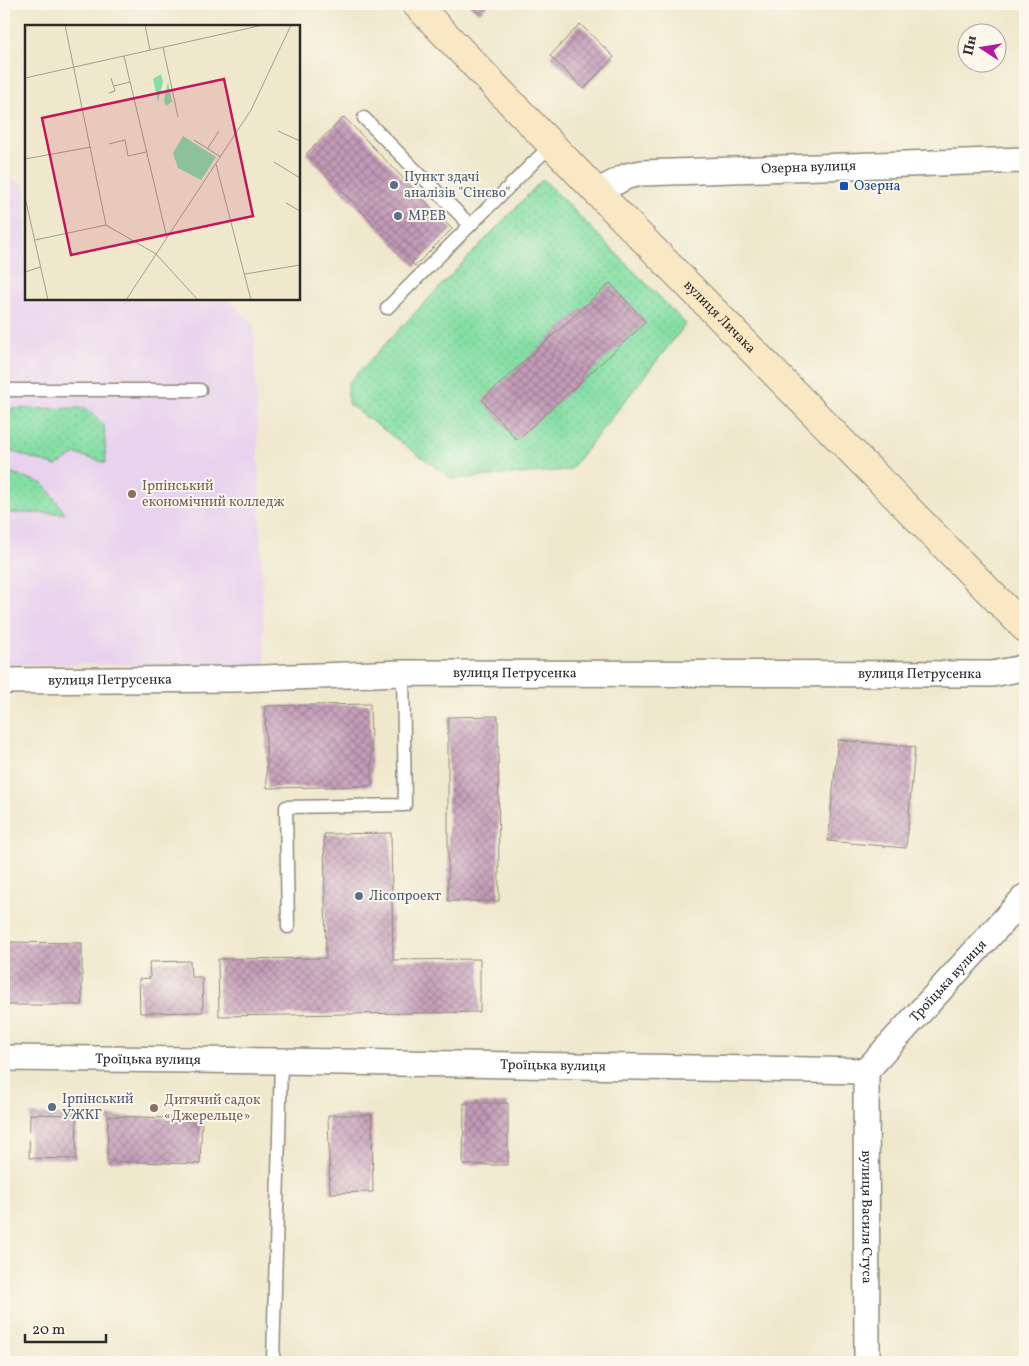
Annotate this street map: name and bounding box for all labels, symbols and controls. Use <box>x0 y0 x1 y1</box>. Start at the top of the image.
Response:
north arrow <box>956 22 1006 72</box>
inset map <box>25 25 300 300</box>
text: Пн <box>959 34 982 57</box>
street label: Озерна вулиця <box>761 156 856 178</box>
place label: Пункт здачі аналізів "Сінєво" <box>404 168 510 203</box>
place label: Озерна <box>854 177 900 196</box>
marker: Пункт здачі аналізів "Сінєво" <box>388 179 400 191</box>
marker: Озерна <box>838 180 850 192</box>
place label: МРЕВ <box>408 207 446 226</box>
marker: МРЕВ <box>392 210 404 222</box>
street label: вулиця Личака <box>679 276 760 358</box>
place label: Ірпінський економічний колледж <box>142 477 285 512</box>
marker: Ірпінський економічний колледж <box>126 488 138 500</box>
street label: вулиця Петрусенка <box>453 664 577 683</box>
street label: вулиця Петрусенка <box>858 664 982 683</box>
street label: вулиця Петрусенка <box>48 670 172 690</box>
place label: Лісопроект <box>369 887 441 906</box>
marker: Лісопроект <box>353 890 365 902</box>
street label: Троїцька вулиця <box>905 935 991 1027</box>
street label: Троїцька вулиця <box>95 1049 201 1070</box>
street label: Троїцька вулиця <box>500 1055 606 1076</box>
place label: Ірпінський УЖКГ <box>62 1090 134 1125</box>
place label: Дитячий садок «Джерельце» <box>164 1091 261 1126</box>
marker: Ірпінський УЖКГ <box>46 1101 58 1113</box>
marker: Дитячий садок «Джерельце» <box>148 1102 160 1114</box>
street label: вулиця Василя Стуса <box>857 1150 876 1284</box>
scale bar <box>25 1311 106 1343</box>
text: 20 m <box>32 1320 65 1341</box>

